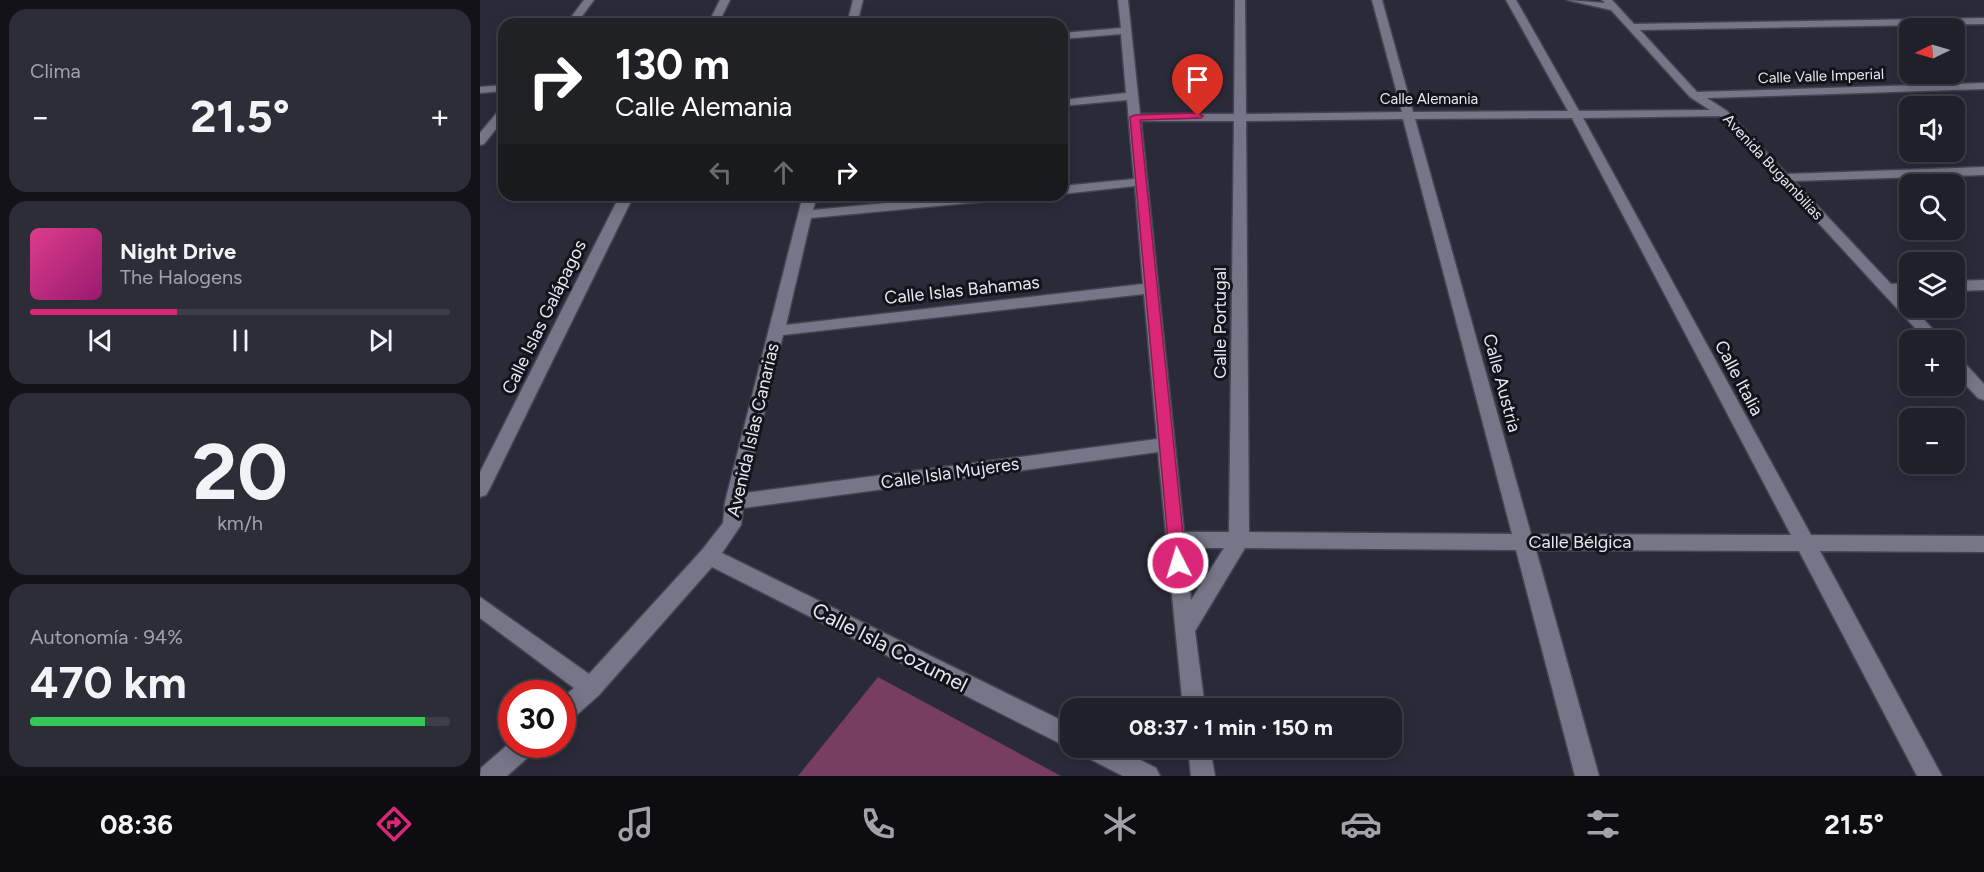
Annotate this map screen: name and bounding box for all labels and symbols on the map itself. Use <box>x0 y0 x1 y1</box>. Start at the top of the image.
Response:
north arrow <box>1899 18 1965 84</box>
pin <box>1172 54 1223 116</box>
street label: Calle Valle Imperial <box>1758 65 1884 87</box>
street label: Calle Alemania <box>1380 90 1478 108</box>
street label: Avenida Bugambilias <box>1719 110 1827 224</box>
street label: Calle Islas Galápagos <box>497 236 591 398</box>
street label: Calle Portugal <box>1209 267 1231 379</box>
street label: Calle Islas Bahamas <box>883 271 1041 309</box>
street label: Calle Austria <box>1478 331 1526 435</box>
street label: Calle Italia <box>1710 336 1768 420</box>
street label: Avenida Islas Canarias <box>722 341 784 519</box>
street label: Calle Isla Mujeres <box>879 452 1021 494</box>
position arrow <box>1146 531 1210 595</box>
street label: Calle Bélgica <box>1529 531 1631 553</box>
street label: Calle Isla Cozumel <box>808 597 972 697</box>
speed limit sign: 30 <box>498 680 576 758</box>

